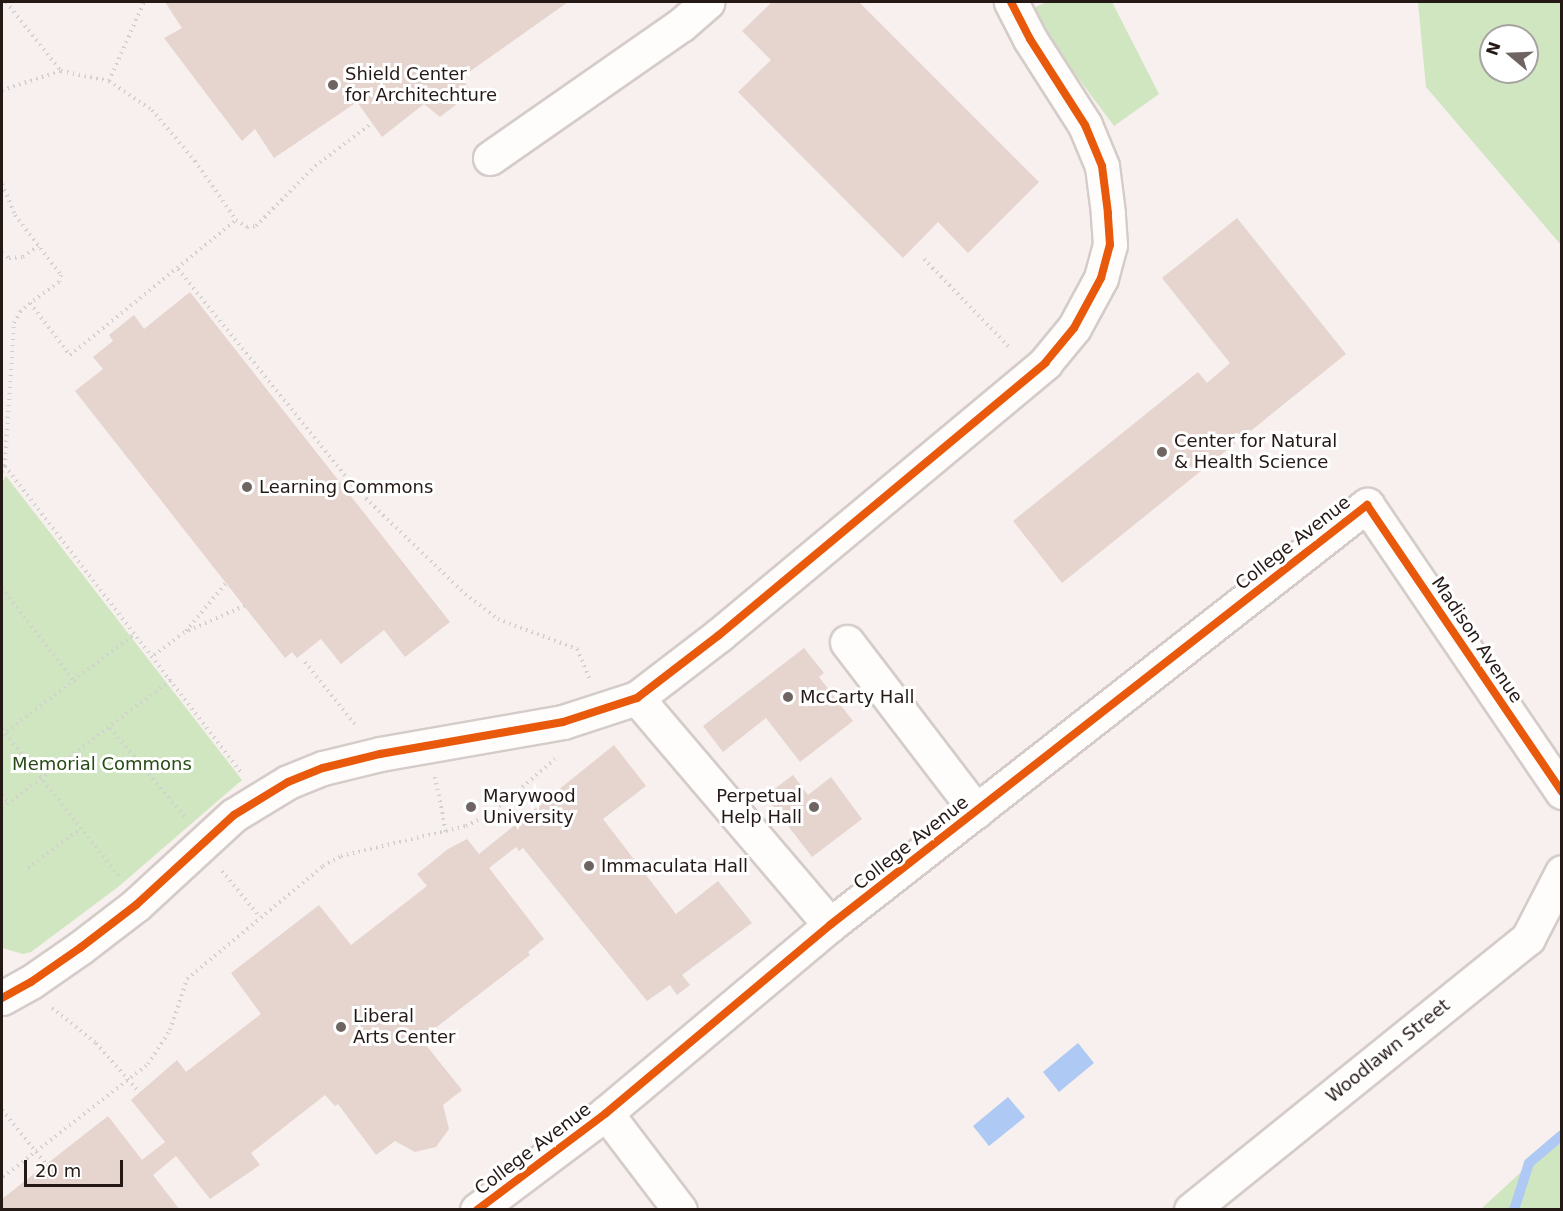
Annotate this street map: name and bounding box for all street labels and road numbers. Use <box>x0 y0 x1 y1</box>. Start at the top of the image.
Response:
street label: College Avenue <box>1231 491 1355 595</box>
street label: Madison Avenue <box>1427 573 1527 707</box>
street label: College Avenue <box>849 791 973 895</box>
street label: Woodlawn Street <box>1322 995 1454 1107</box>
street label: College Avenue <box>471 1098 595 1200</box>

